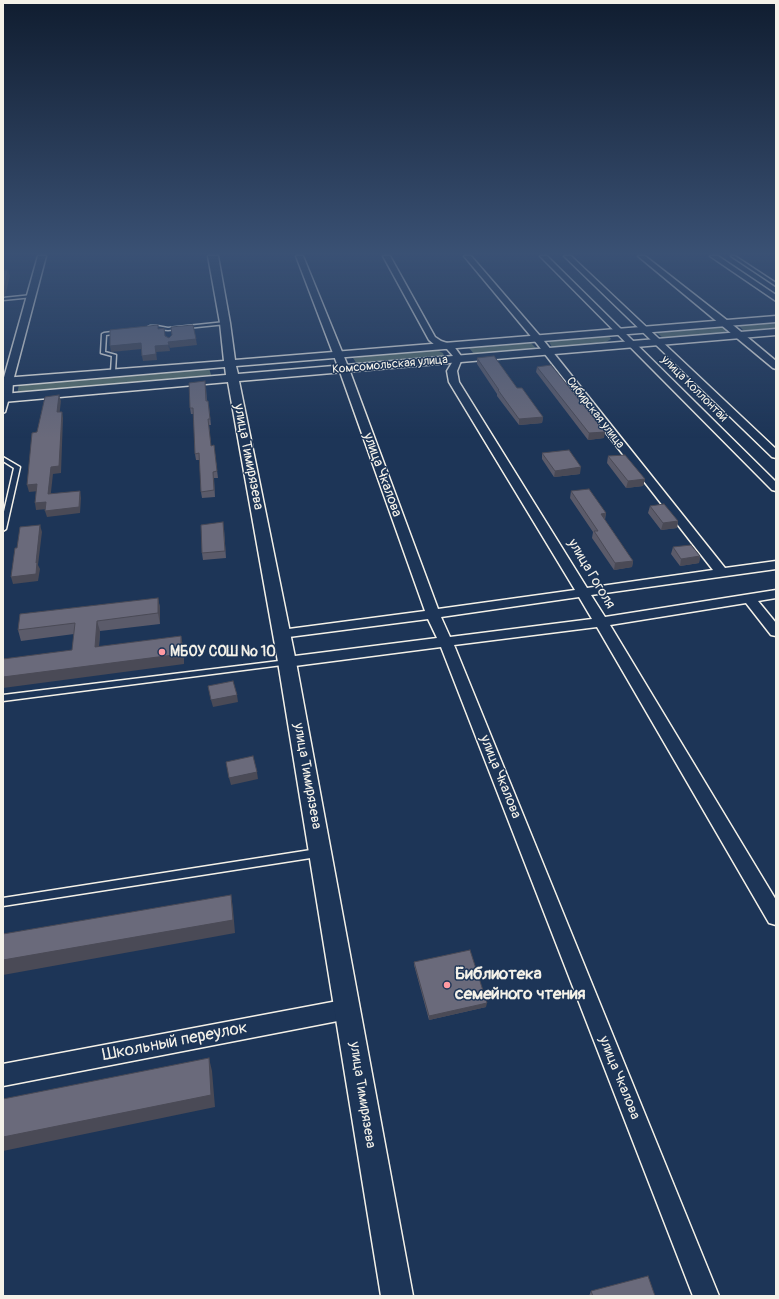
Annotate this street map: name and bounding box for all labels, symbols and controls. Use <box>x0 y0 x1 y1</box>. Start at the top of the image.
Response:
street label: Комсомольская улица <box>332 353 448 377</box>
street label: улица Коллонтай <box>658 353 730 425</box>
street label: Сибирская улица <box>563 374 627 452</box>
street label: улица Тимирязева <box>229 403 267 511</box>
street label: улица Чкалова <box>359 431 405 519</box>
street label: улица Гоголя <box>564 536 618 612</box>
place label: МБОУ СОШ № 10 <box>170 644 276 660</box>
marker: МБОУ СОШ № 10 <box>157 647 167 657</box>
street label: улица Тимирязева <box>289 722 325 830</box>
street label: улица Чкалова <box>476 733 524 821</box>
place label: Библиотека семейного чтения <box>455 965 586 1005</box>
marker: Библиотека семейного чтения <box>442 980 452 990</box>
street label: Школьный переулок <box>101 1018 249 1066</box>
street label: улица Чкалова <box>595 1034 643 1122</box>
street label: улица Тимирязева <box>345 1041 379 1149</box>

